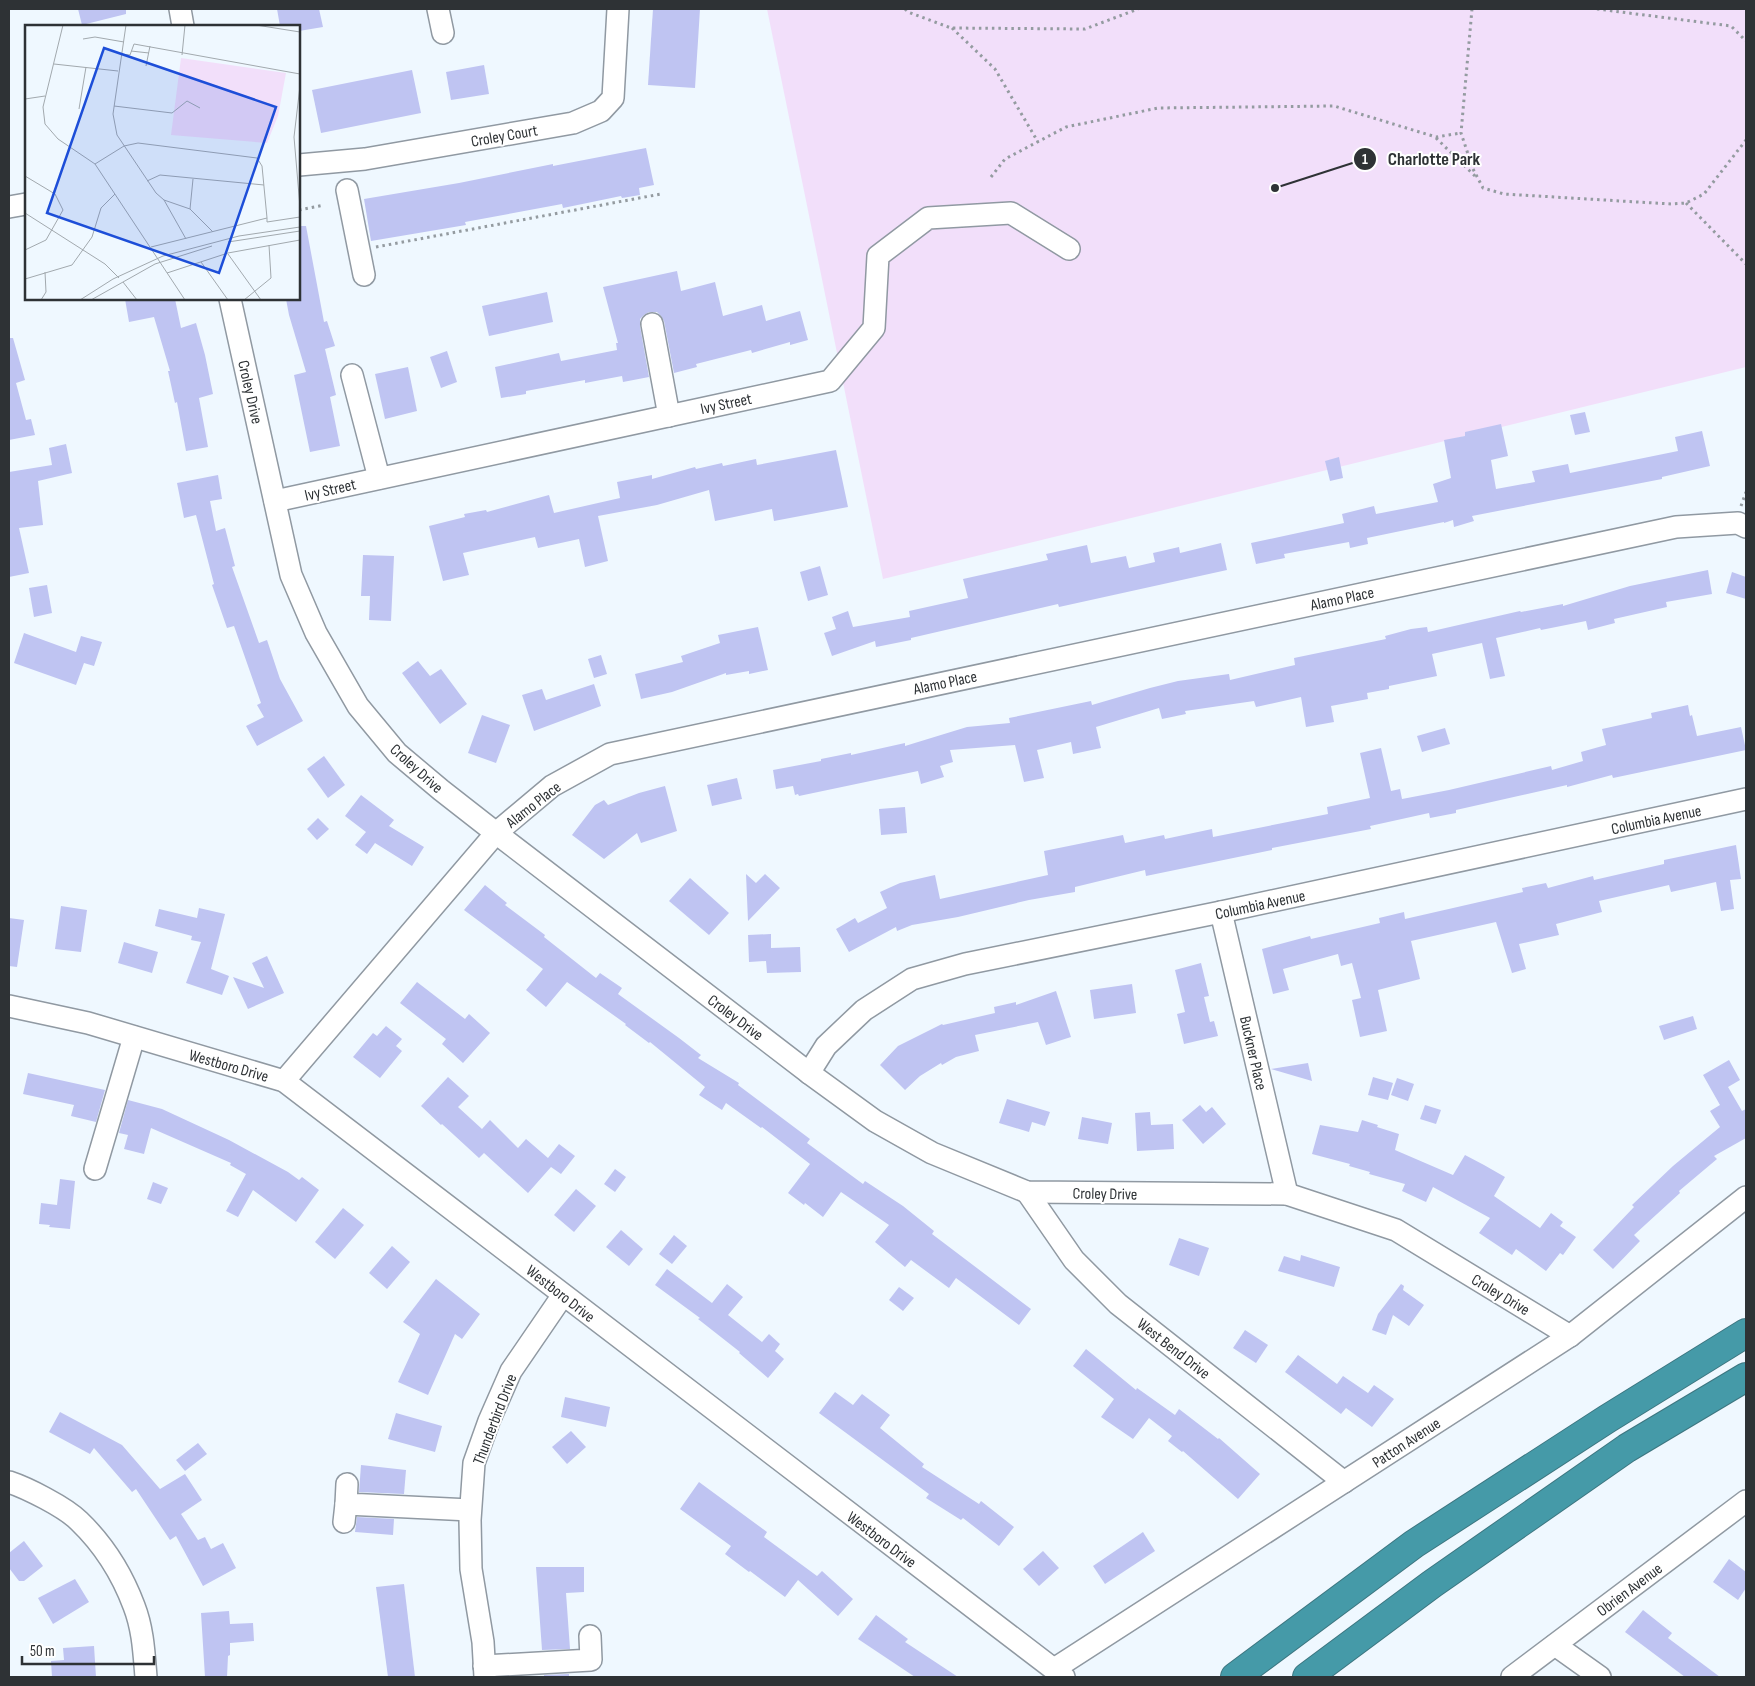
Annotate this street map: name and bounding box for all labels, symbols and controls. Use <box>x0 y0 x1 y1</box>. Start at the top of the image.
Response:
inset map <box>25 25 300 300</box>
street label: Croley Court <box>469 121 539 152</box>
callout: Charlotte Park <box>1353 142 1490 175</box>
text: Charlotte Park <box>1388 149 1481 170</box>
text: 1 <box>1362 150 1368 169</box>
street label: Croley Drive <box>233 359 266 426</box>
street label: Ivy Street <box>699 390 754 419</box>
street label: Ivy Street <box>303 475 358 506</box>
street label: Alamo Place <box>1308 583 1376 616</box>
street label: Alamo Place <box>911 667 979 700</box>
street label: Croley Drive <box>386 740 446 798</box>
street label: Alamo Place <box>502 778 565 833</box>
street label: Columbia Avenue <box>1610 802 1703 839</box>
street label: Columbia Avenue <box>1214 887 1307 924</box>
street label: Croley Drive <box>704 991 767 1045</box>
street label: Buckner Place <box>1235 1014 1270 1092</box>
street label: Westboro Drive <box>187 1046 271 1087</box>
street label: Croley Drive <box>1073 1184 1137 1205</box>
street label: Westboro Drive <box>522 1261 598 1327</box>
street label: Croley Drive <box>1468 1271 1533 1320</box>
street label: West Bend Drive <box>1133 1315 1213 1384</box>
street label: Thunderbird Drive <box>469 1372 521 1468</box>
street label: Patton Avenue <box>1369 1414 1444 1472</box>
street label: Westboro Drive <box>843 1508 920 1572</box>
street label: Obrien Avenue <box>1593 1559 1666 1621</box>
scale bar <box>22 1634 155 1666</box>
text: 50 m <box>30 1642 55 1661</box>

